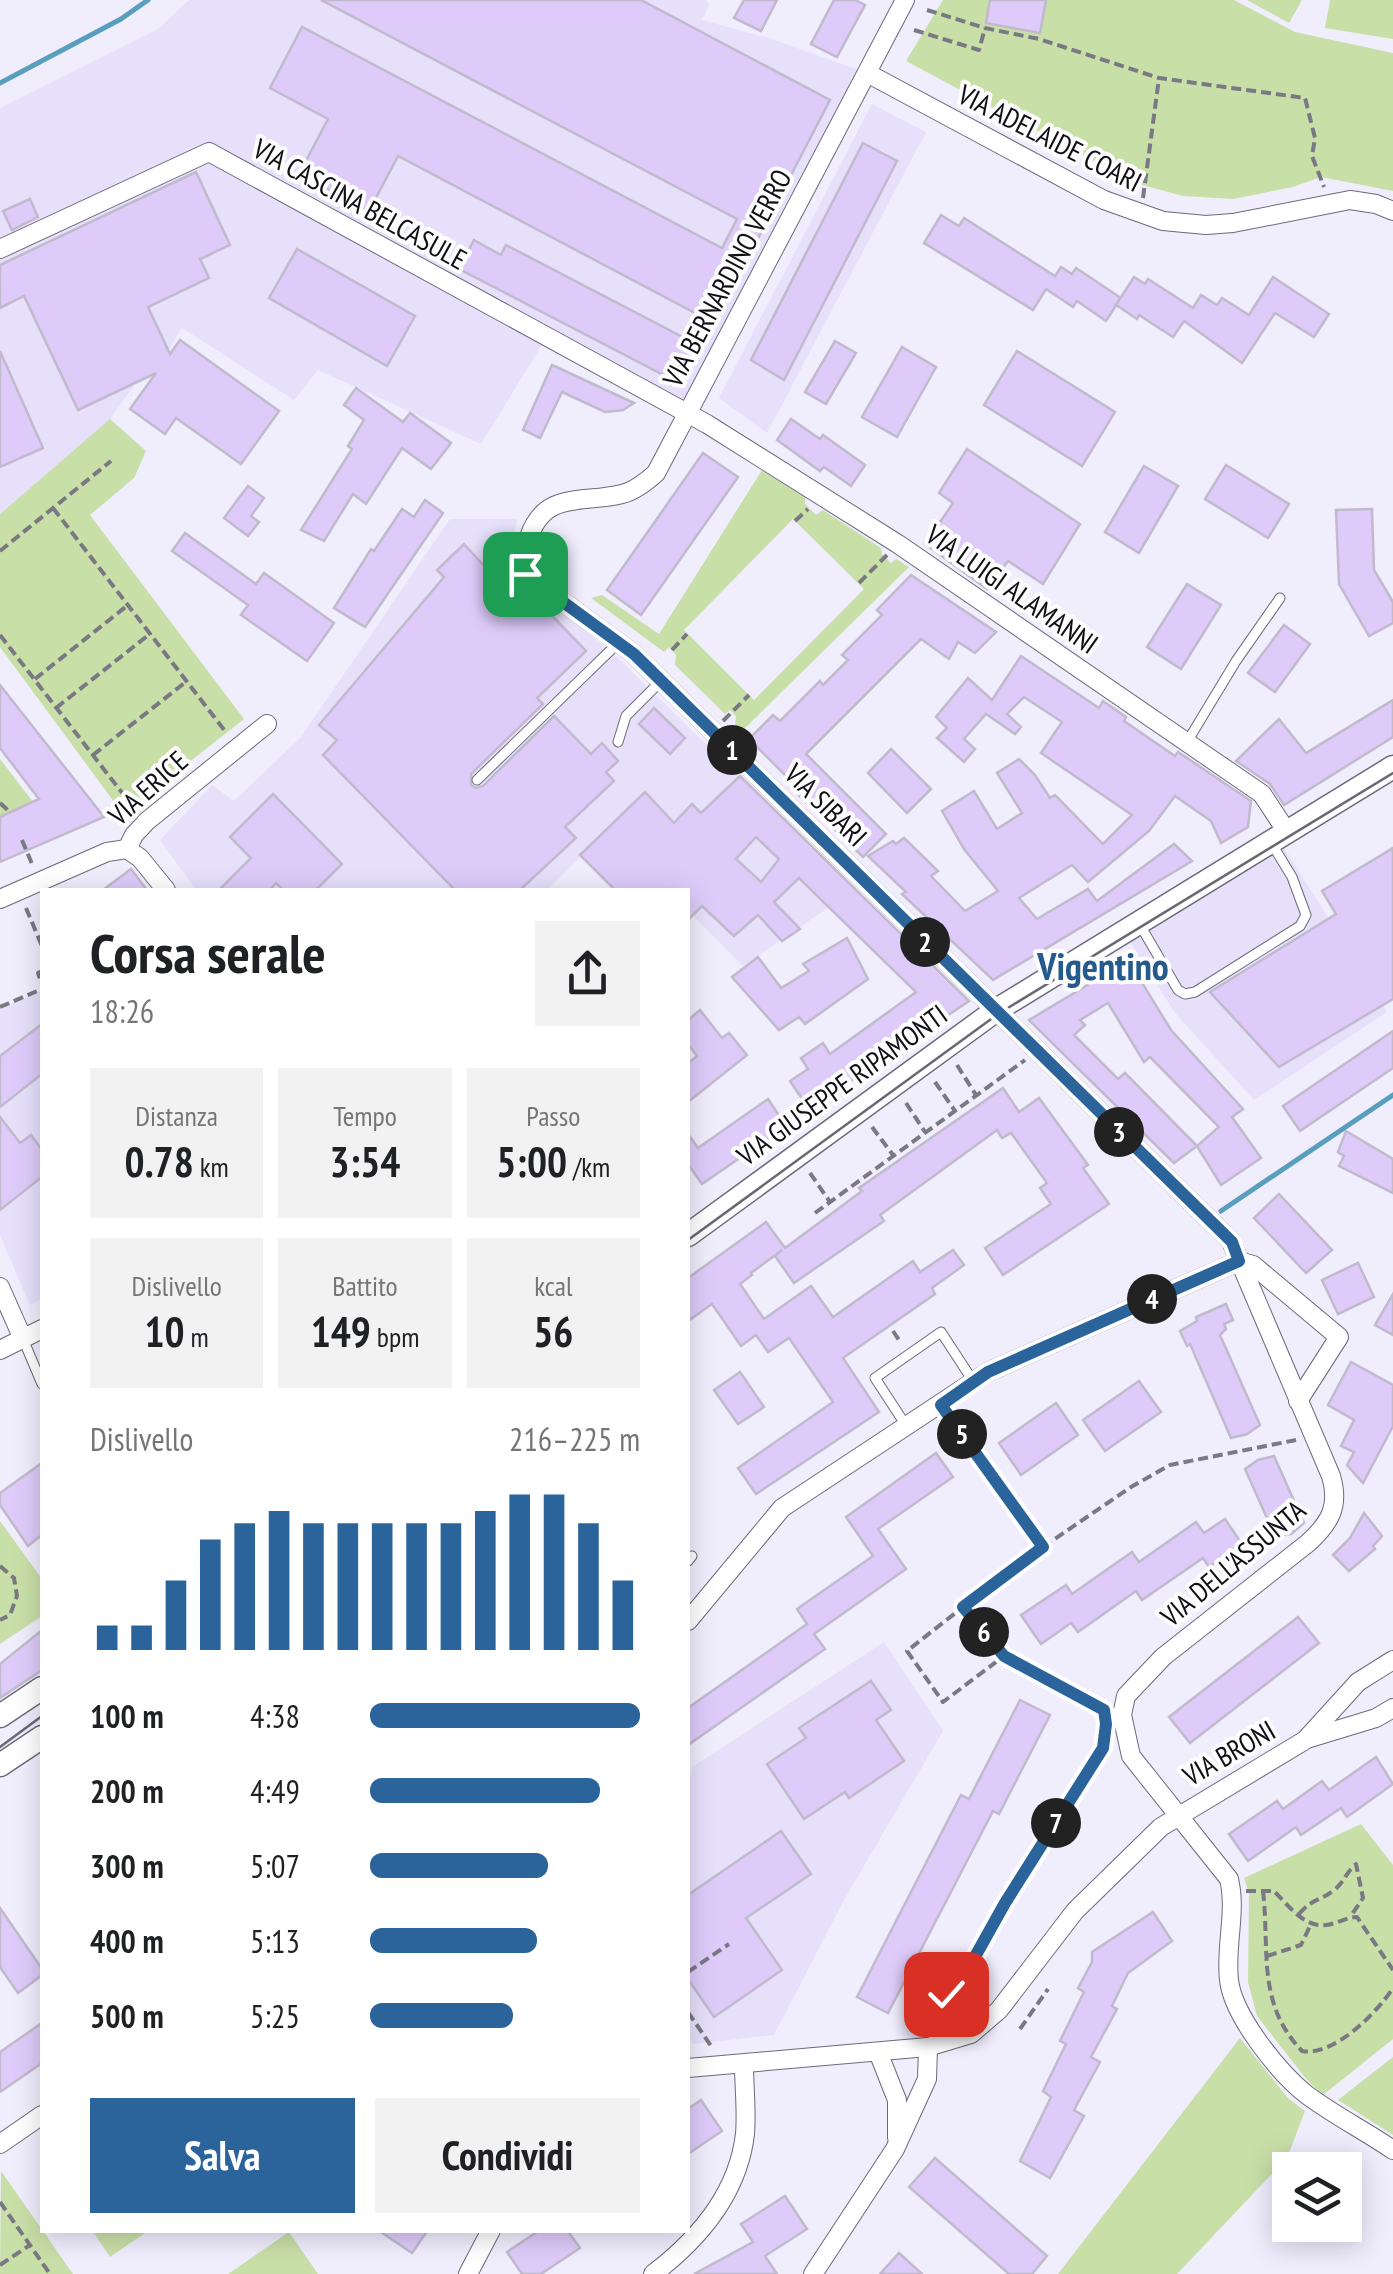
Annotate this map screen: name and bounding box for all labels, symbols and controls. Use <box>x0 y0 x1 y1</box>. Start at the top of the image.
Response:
street label: VIA ADELAIDE COARI <box>951 75 1148 200</box>
street label: VIA CASCINA BELCASULE <box>246 129 474 278</box>
street label: VIA BERNARDINO VERRO <box>653 162 800 394</box>
street label: VIA LUIGI ALAMANNI <box>918 515 1106 662</box>
pin <box>483 532 568 617</box>
icon: arrive <box>498 547 553 602</box>
pin: 1 <box>707 725 757 775</box>
text: 1 <box>725 731 739 768</box>
street label: VIA ERICE <box>99 742 195 834</box>
street label: VIA SIBARI <box>776 755 876 854</box>
text: Corsa serale <box>90 917 326 988</box>
pin: 2 <box>900 917 950 967</box>
button: share <box>535 921 640 1026</box>
text: 2 <box>918 923 932 960</box>
district label: Vigentino <box>1036 941 1169 990</box>
text: 18:26 <box>90 990 154 1032</box>
street label: VIA GIUSEPPE RIPAMONTI <box>728 996 954 1174</box>
text: Distanza <box>135 1097 218 1134</box>
text: Tempo <box>333 1097 397 1134</box>
text: Passo <box>526 1097 580 1134</box>
pin: 3 <box>1094 1107 1144 1157</box>
text: 3 <box>1112 1113 1126 1150</box>
text: 0.78 <box>125 1134 194 1189</box>
text: 3:54 <box>330 1134 400 1189</box>
text: 5:00 <box>496 1134 567 1189</box>
text: km <box>194 1148 229 1185</box>
text: /km <box>567 1148 610 1185</box>
text: Dislivello <box>131 1267 222 1304</box>
text: Battito <box>332 1267 398 1304</box>
text: kcal <box>534 1267 572 1304</box>
pin: 4 <box>1127 1274 1177 1324</box>
text: 4 <box>1145 1280 1159 1317</box>
text: 10 <box>145 1304 185 1359</box>
text: 149 <box>311 1304 371 1359</box>
text: 56 <box>533 1304 573 1359</box>
text: m <box>185 1318 209 1355</box>
text: bpm <box>371 1318 419 1355</box>
pin: 5 <box>937 1409 987 1459</box>
text: 5 <box>955 1415 969 1452</box>
text: Dislivello <box>90 1418 193 1460</box>
text: 216–225 m <box>509 1418 640 1460</box>
street label: VIA DELL'ASSUNTA <box>1152 1491 1313 1635</box>
pin: 6 <box>959 1607 1009 1657</box>
text: 6 <box>977 1613 991 1650</box>
text: 100 m <box>90 1695 164 1737</box>
text: 4:38 <box>250 1695 300 1737</box>
street label: VIA BRONI <box>1175 1711 1282 1794</box>
text: 200 m <box>90 1770 164 1812</box>
text: 4:49 <box>250 1770 300 1812</box>
pin: 7 <box>1031 1798 1081 1848</box>
text: 7 <box>1049 1804 1063 1841</box>
text: 300 m <box>90 1845 164 1887</box>
text: 5:07 <box>250 1845 300 1887</box>
text: 400 m <box>90 1920 164 1962</box>
text: 5:13 <box>250 1920 300 1962</box>
pin <box>904 1952 989 2037</box>
icon: check <box>919 1967 974 2022</box>
text: 500 m <box>90 1995 164 2037</box>
text: 5:25 <box>250 1995 300 2037</box>
button: Salva <box>90 2098 355 2213</box>
button: Condividi <box>375 2098 640 2213</box>
map controls <box>1272 2152 1362 2242</box>
button: layers <box>1272 2152 1362 2242</box>

